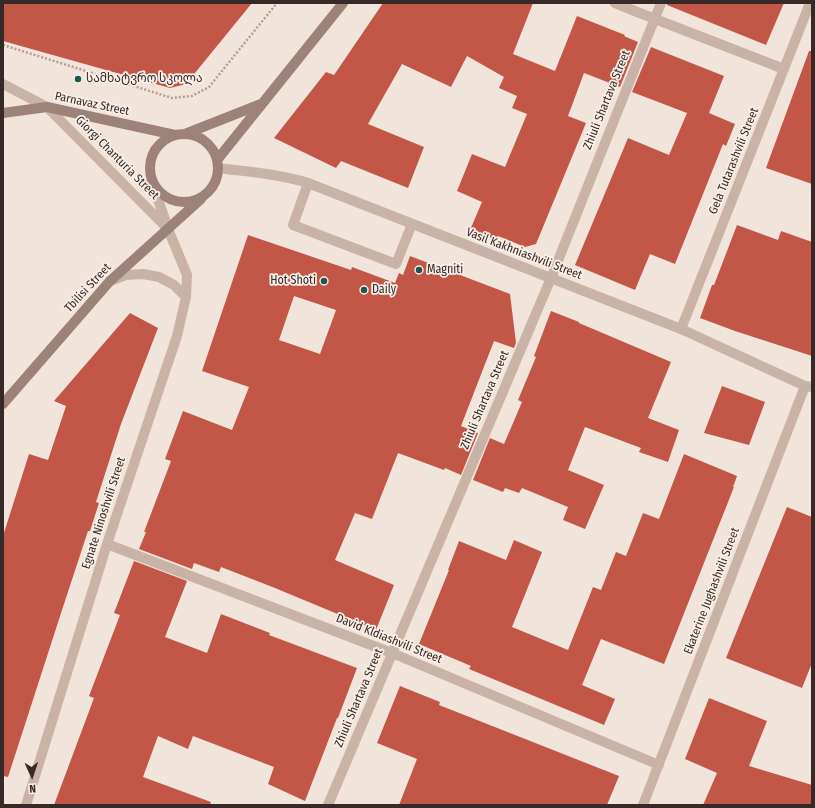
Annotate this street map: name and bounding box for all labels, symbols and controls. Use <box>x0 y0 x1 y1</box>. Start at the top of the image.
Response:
street label: Zhiuli Shartava Street <box>581 48 633 152</box>
place label: სამხატვრო სკოლა <box>86 72 202 86</box>
marker: სამხატვრო სკოლა <box>73 74 83 84</box>
street label: Parnavaz Street <box>53 89 131 119</box>
street label: Gela Tutarashvili Street <box>706 106 762 216</box>
street label: Giorgi Chanturia Street <box>72 113 162 203</box>
street label: Vasil Kakhniashvili Street <box>464 225 584 283</box>
street label: Tbilisi Street <box>62 261 114 315</box>
place label: Magniti <box>427 263 463 277</box>
marker: Magniti <box>414 265 424 275</box>
place label: Hot Shoti <box>270 274 316 288</box>
marker: Hot Shoti <box>319 276 329 286</box>
place label: Daily <box>372 283 396 297</box>
marker: Daily <box>359 285 369 295</box>
street label: Zhiuli Shartava Street <box>458 349 512 451</box>
street label: Egnate Ninoshvili Street <box>79 455 129 571</box>
street label: Ekaterine Jughashvili Street <box>681 526 743 656</box>
street label: David Kldiashvili Street <box>334 611 444 667</box>
street label: Zhiuli Shartava Street <box>332 647 386 749</box>
north arrow <box>12 756 52 796</box>
text: N <box>29 782 36 795</box>

